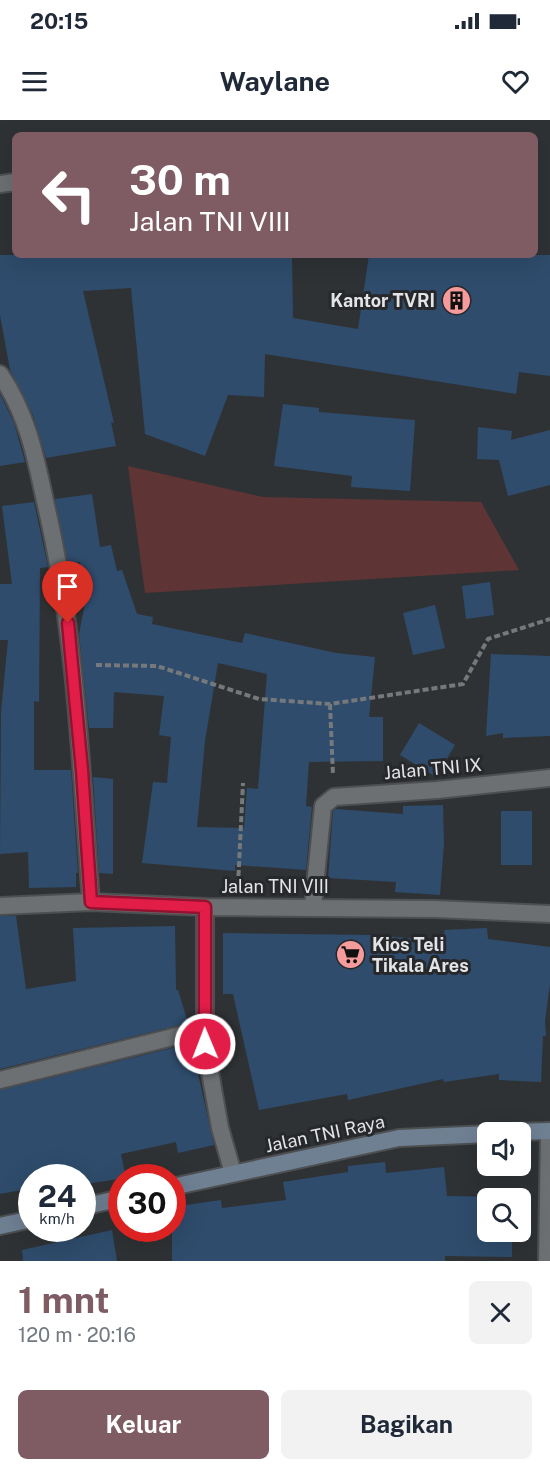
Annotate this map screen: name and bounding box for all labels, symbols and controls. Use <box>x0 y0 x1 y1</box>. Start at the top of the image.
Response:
text: 20:15 <box>30 8 88 34</box>
icon: menu <box>18 65 51 98</box>
text: Waylane <box>220 65 330 97</box>
icon: heart <box>499 65 532 98</box>
text: 30 m <box>129 155 231 204</box>
icon: left <box>30 156 108 234</box>
text: Jalan TNI VIII <box>129 205 291 237</box>
building icon: Kantor TVRI <box>440 285 472 317</box>
place label: Kantor TVRI <box>330 290 435 311</box>
pin <box>42 561 93 623</box>
icon: arrive <box>51 570 84 603</box>
street label: Jalan TNI IX <box>383 754 483 783</box>
street label: Jalan TNI VIII <box>221 876 329 897</box>
place label: Kios Teli Tikala Ares <box>372 934 469 976</box>
supermarket icon: Kios Teli Tikala Ares <box>335 939 367 971</box>
position arrow <box>173 1012 237 1076</box>
street label: Jalan TNI Raya <box>263 1111 387 1156</box>
map controls <box>477 1122 531 1242</box>
button: sound <box>477 1122 531 1176</box>
speed limit sign: 30 <box>108 1164 186 1242</box>
text: 24 <box>38 1178 76 1214</box>
button: search <box>477 1188 531 1242</box>
text: km/h <box>39 1210 75 1227</box>
text: 1 mnt <box>18 1279 109 1321</box>
button: close <box>469 1281 532 1344</box>
text: 120 m · 20:16 <box>18 1323 136 1347</box>
button: Keluar <box>18 1390 269 1459</box>
button: Bagikan <box>281 1390 532 1459</box>

